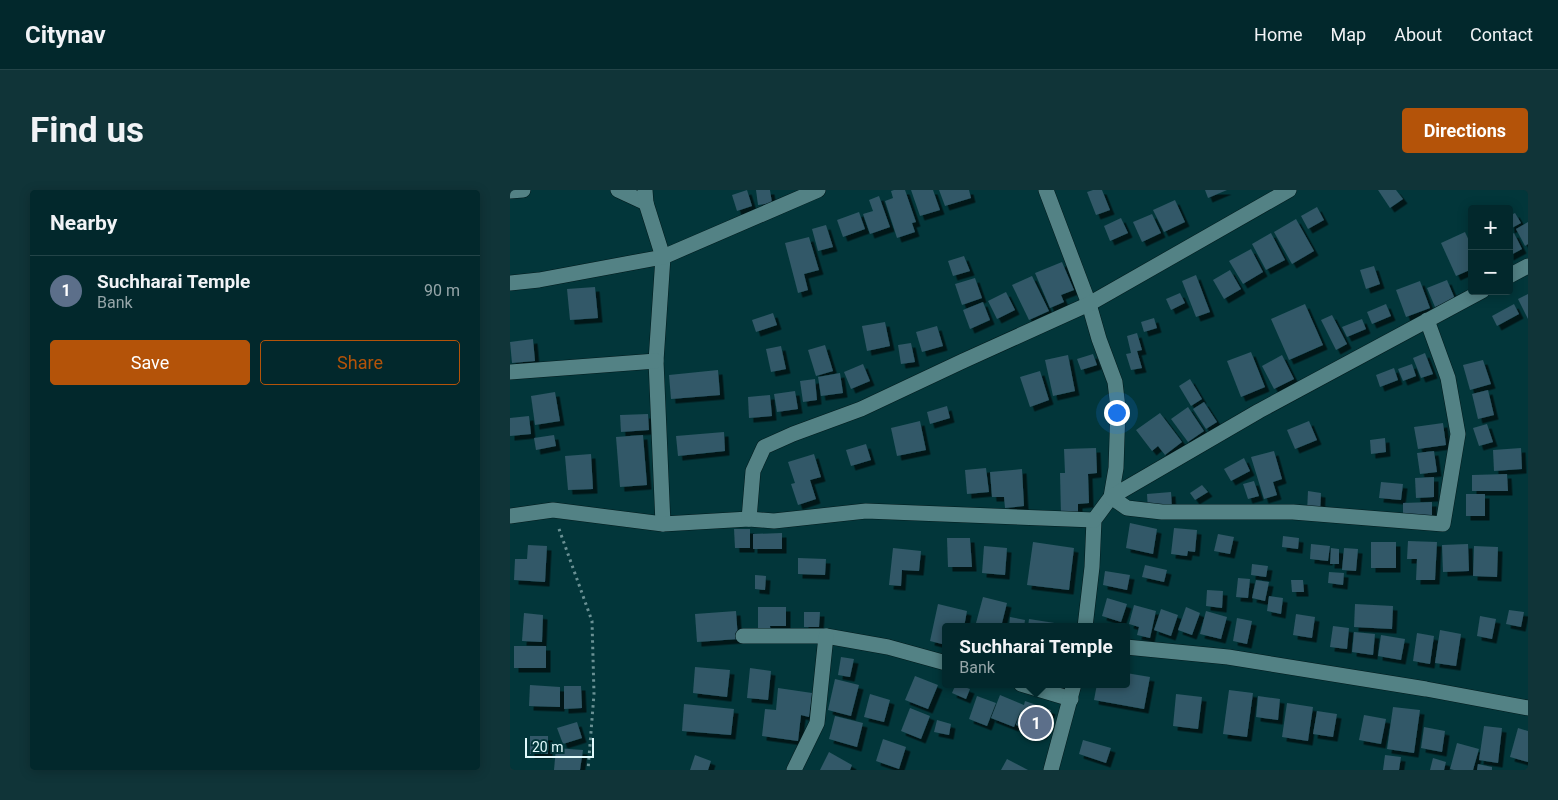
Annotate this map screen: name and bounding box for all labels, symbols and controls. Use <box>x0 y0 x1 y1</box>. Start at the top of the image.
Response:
text: Citynav <box>25 21 106 49</box>
text: Home <box>1254 24 1303 45</box>
text: Map <box>1331 24 1366 45</box>
text: About <box>1394 24 1442 45</box>
text: Contact <box>1470 24 1533 45</box>
button: Directions <box>1402 108 1528 153</box>
text: Find us <box>30 110 144 151</box>
map controls <box>1468 205 1513 295</box>
button: + <box>1468 205 1513 250</box>
text: Nearby <box>50 211 117 235</box>
button: − <box>1468 250 1513 295</box>
text: Suchharai Temple <box>97 270 250 293</box>
text: 1 <box>61 281 71 300</box>
text: 90 m <box>424 281 460 300</box>
text: Bank <box>97 293 133 312</box>
button: Save <box>50 340 250 385</box>
button: Share <box>260 340 460 385</box>
your location <box>1104 400 1130 426</box>
popup <box>942 623 1130 688</box>
text: Suchharai Temple <box>959 635 1113 658</box>
text: Bank <box>959 658 995 677</box>
pin: 1 <box>1020 704 1052 742</box>
scale bar <box>525 735 594 758</box>
text: 20 m <box>532 739 564 755</box>

